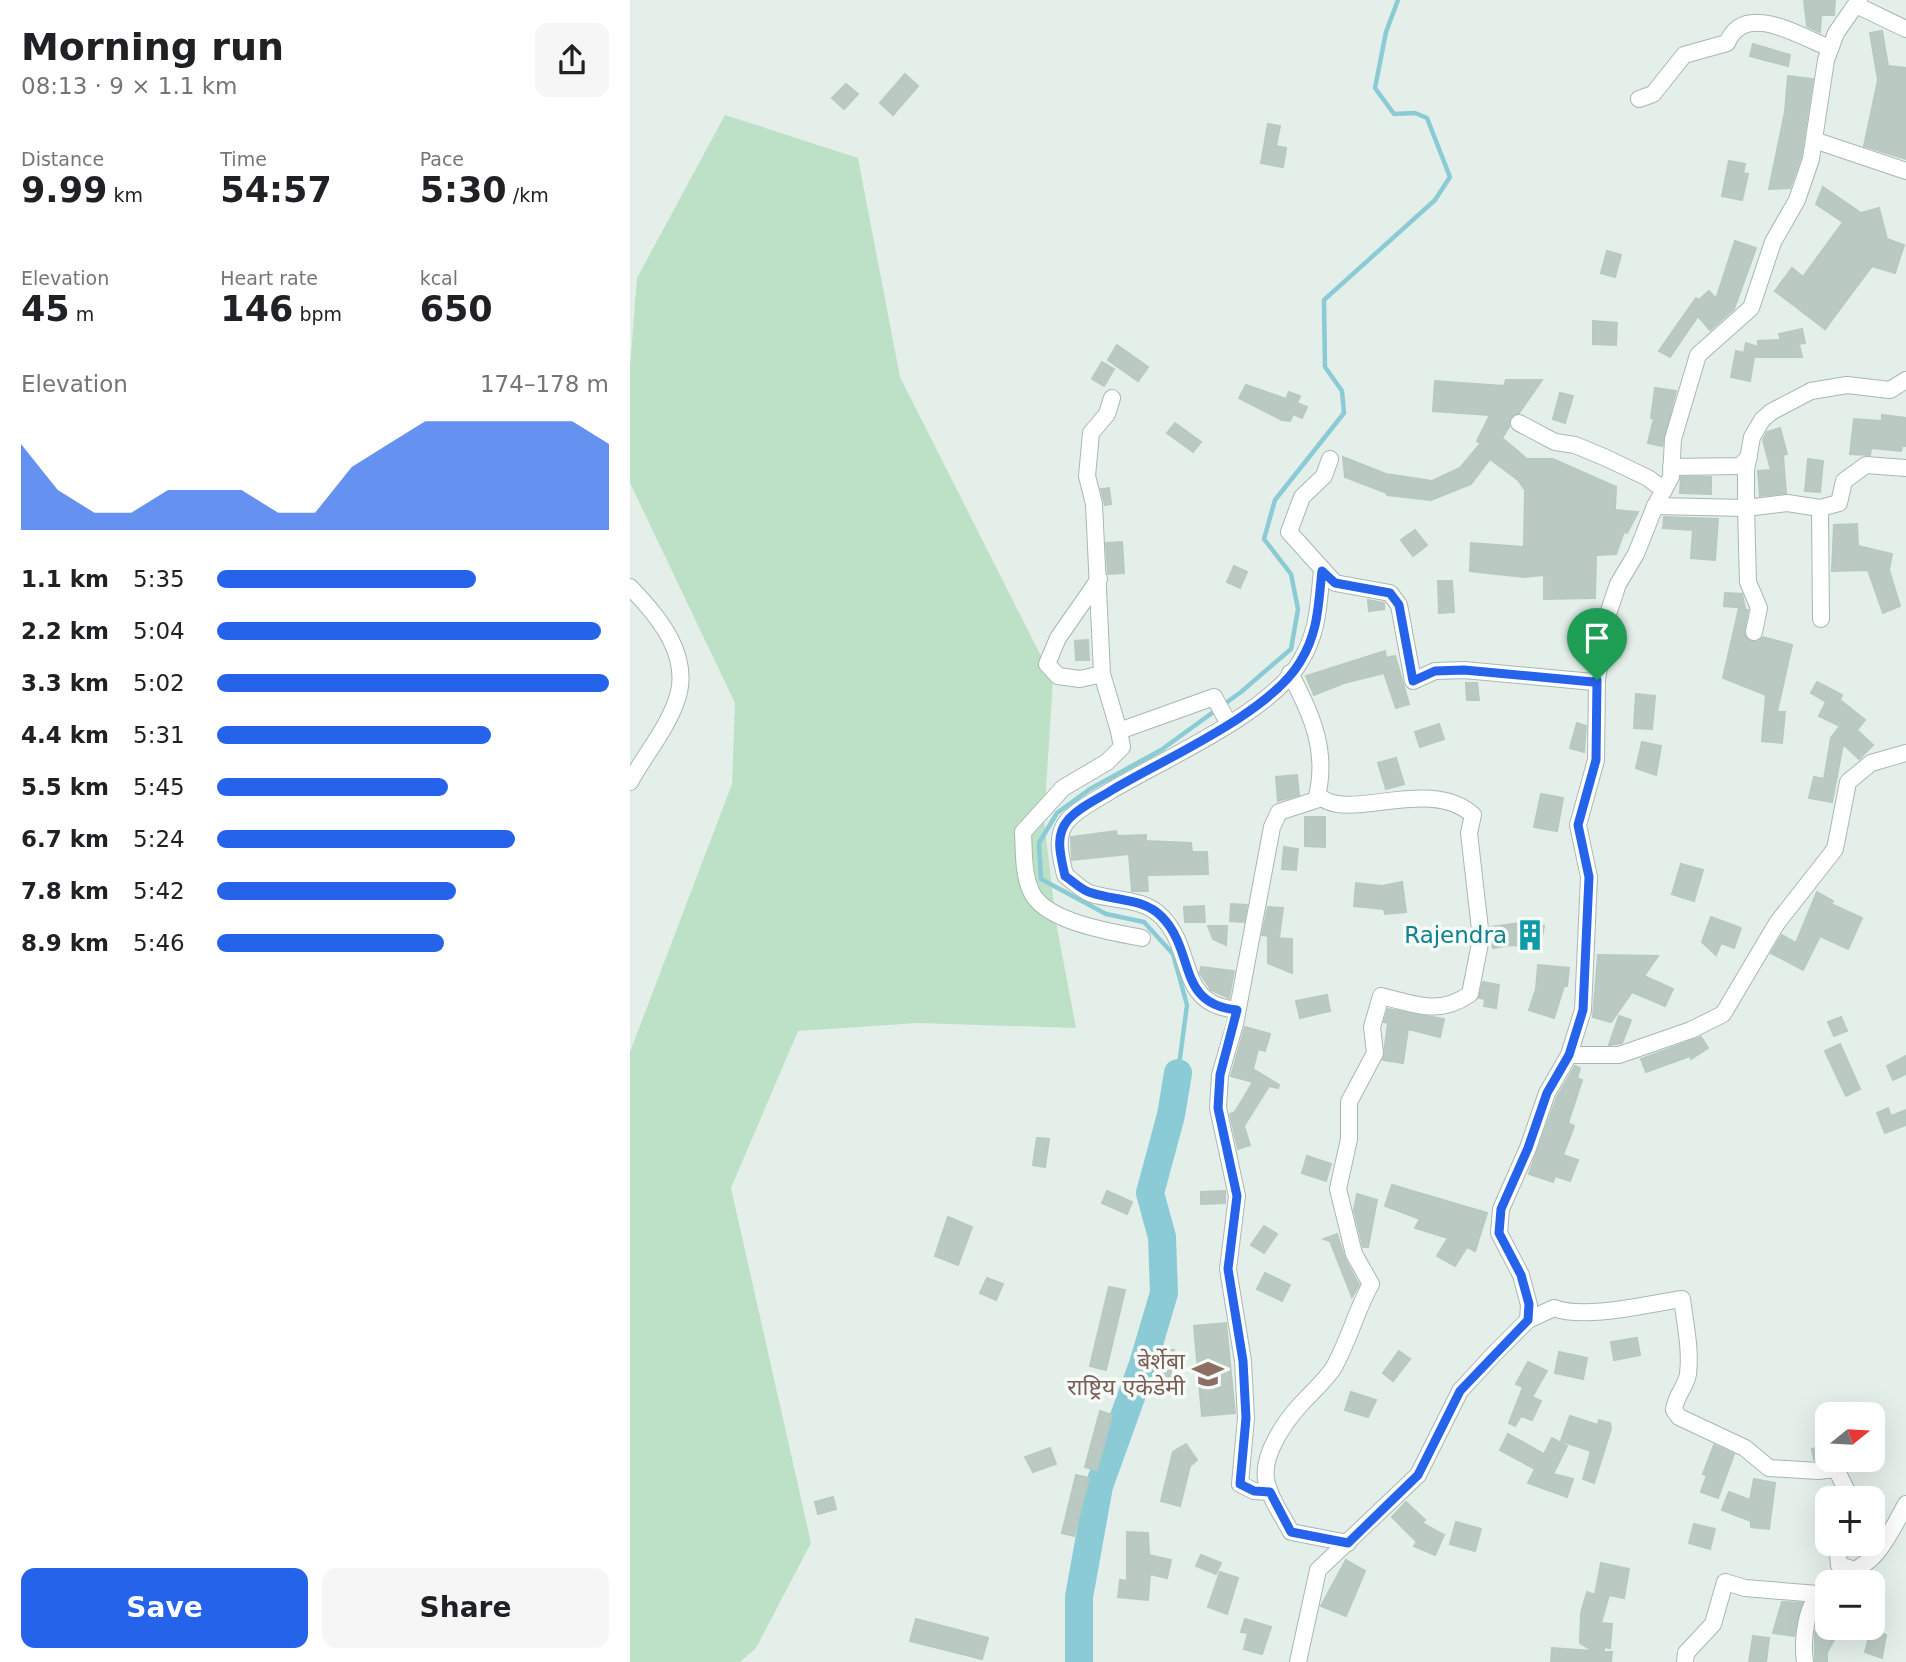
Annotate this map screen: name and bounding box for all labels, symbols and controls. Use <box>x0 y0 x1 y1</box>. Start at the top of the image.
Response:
button: share <box>535 23 609 97</box>
text: Morning run <box>21 25 284 69</box>
text: 08:13 · 9 × 1.1 km <box>21 73 237 99</box>
text: Distance <box>21 148 104 170</box>
text: Time <box>220 148 267 170</box>
text: Pace <box>420 148 464 170</box>
text: 9.99 <box>21 170 107 210</box>
text: 54:57 <box>220 170 332 210</box>
text: 5:30 <box>420 170 507 210</box>
text: km <box>107 184 143 206</box>
text: /km <box>507 184 549 206</box>
text: Elevation <box>21 267 109 289</box>
text: Heart rate <box>220 267 318 289</box>
text: kcal <box>420 267 458 289</box>
text: 45 <box>21 289 70 329</box>
text: 146 <box>220 289 293 329</box>
text: 650 <box>420 289 493 329</box>
text: m <box>70 303 94 325</box>
text: bpm <box>293 303 342 325</box>
text: Elevation <box>21 371 128 397</box>
text: 174–178 m <box>480 371 609 397</box>
text: 1.1 km <box>21 566 109 592</box>
text: 5:35 <box>133 566 185 592</box>
pin <box>1567 608 1627 680</box>
text: 2.2 km <box>21 618 109 644</box>
text: 5:04 <box>133 618 185 644</box>
icon: arrive <box>1578 619 1616 657</box>
text: 3.3 km <box>21 670 109 696</box>
text: 5:02 <box>133 670 185 696</box>
text: 4.4 km <box>21 722 109 748</box>
text: 5:31 <box>133 722 185 748</box>
text: 5.5 km <box>21 774 109 800</box>
text: 5:45 <box>133 774 185 800</box>
text: 6.7 km <box>21 826 109 852</box>
text: 5:24 <box>133 826 185 852</box>
text: 7.8 km <box>21 878 109 904</box>
text: 5:42 <box>133 878 185 904</box>
building icon: Rajendra <box>1513 918 1547 952</box>
place label: Rajendra <box>1404 922 1507 948</box>
text: 8.9 km <box>21 930 109 956</box>
text: 5:46 <box>133 930 185 956</box>
place label: बेर्शेबा राष्ट्रिय एकेडेमी <box>1067 1348 1186 1400</box>
school or university icon: बेर्शेबा राष्ट्रिय एकेडेमी <box>1191 1357 1225 1391</box>
north arrow <box>1815 1402 1885 1472</box>
map controls <box>1815 1402 1885 1640</box>
button: + <box>1815 1486 1885 1556</box>
button: Save <box>21 1568 308 1648</box>
button: Share <box>322 1568 609 1648</box>
button: − <box>1815 1570 1885 1640</box>

